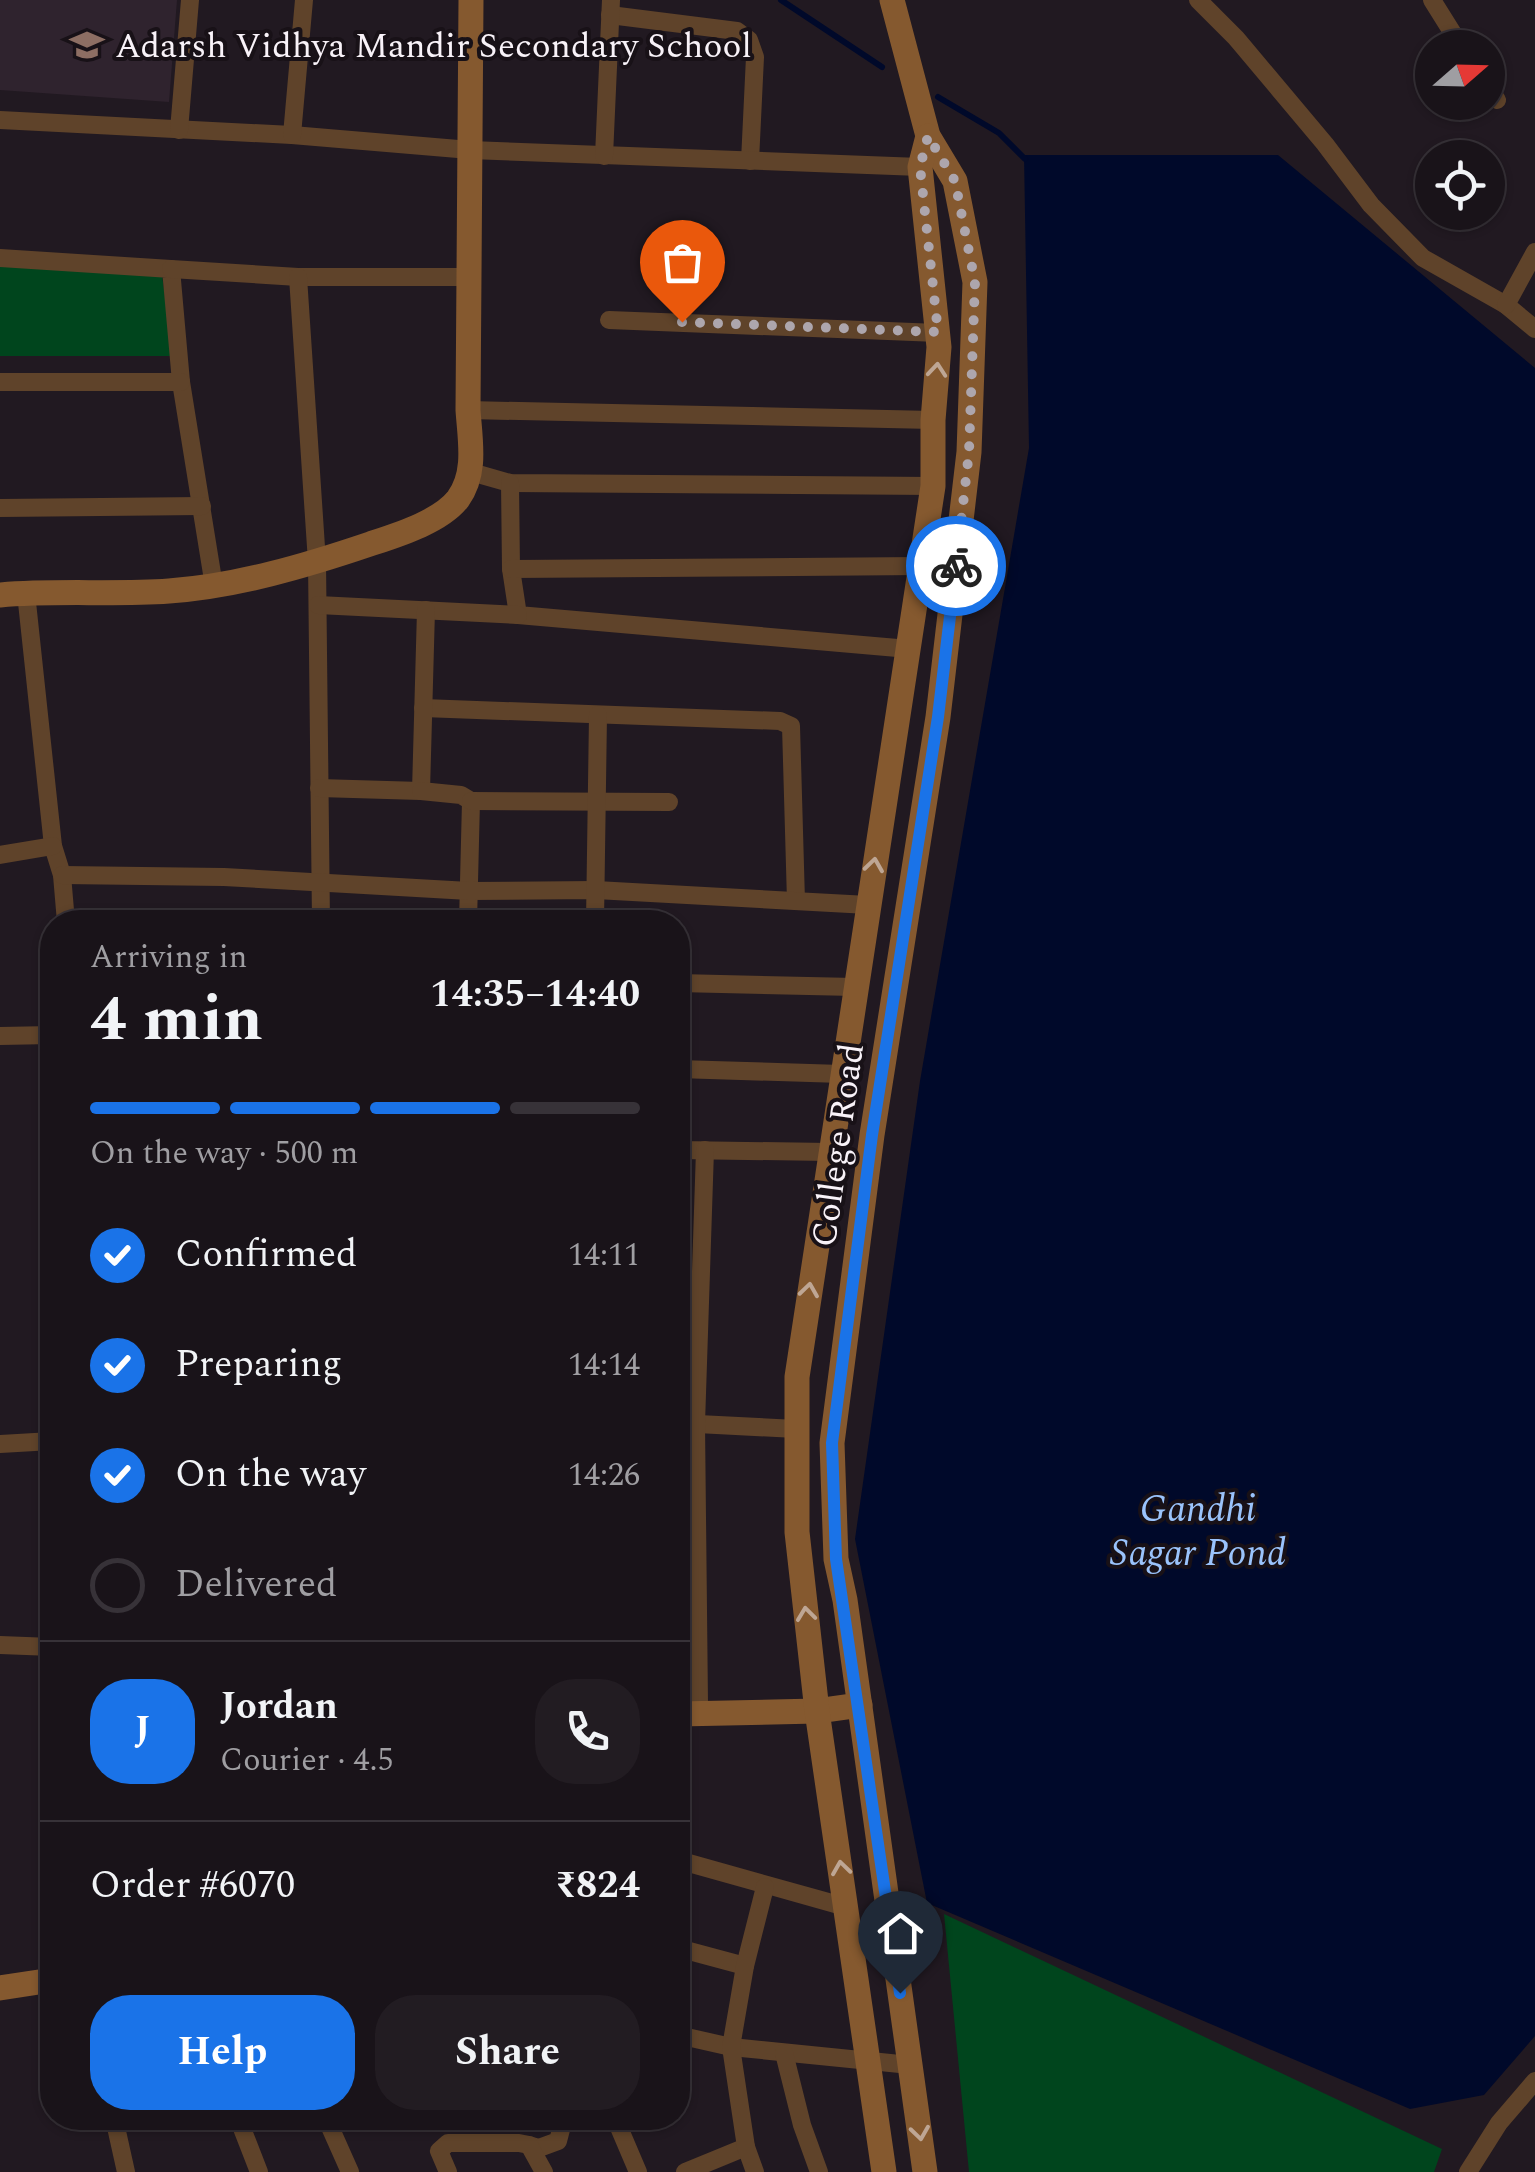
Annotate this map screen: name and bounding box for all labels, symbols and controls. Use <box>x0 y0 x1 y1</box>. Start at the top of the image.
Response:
place label: Adarsh Vidhya Mandir Secondary School <box>115 20 752 73</box>
school or university icon: Adarsh Vidhya Mandir Secondary School <box>68 26 106 64</box>
north arrow <box>1415 30 1505 120</box>
map controls <box>1415 30 1505 230</box>
button: locate <box>1415 140 1505 230</box>
pin <box>640 220 725 323</box>
icon: bag <box>655 235 710 290</box>
one-way arrow <box>926 362 948 378</box>
courier <box>906 516 1006 616</box>
icon: bike <box>929 539 984 594</box>
one-way arrow <box>862 857 883 873</box>
text: Arriving in <box>90 933 247 982</box>
text: 14:35–14:40 <box>430 966 640 1024</box>
text: 4 min <box>90 970 263 1069</box>
street label: College Road <box>798 1040 879 1250</box>
text: On the way · 500 m <box>90 1129 358 1178</box>
text: Confirmed <box>175 1226 357 1284</box>
icon: check <box>90 1228 145 1283</box>
text: 14:11 <box>568 1231 640 1280</box>
one-way arrow <box>798 1282 819 1299</box>
text: Preparing <box>175 1336 342 1394</box>
icon: check <box>90 1338 145 1393</box>
text: 14:14 <box>568 1341 640 1390</box>
text: On the way <box>175 1446 366 1504</box>
icon: check <box>90 1448 145 1503</box>
text: 14:26 <box>568 1451 640 1500</box>
water label: Gandhi Sagar Pond <box>1110 1481 1286 1583</box>
text: Delivered <box>175 1556 337 1614</box>
one-way arrow <box>796 1605 817 1621</box>
text: Jordan <box>220 1678 338 1736</box>
button: phone <box>535 1679 640 1784</box>
text: J <box>134 1702 151 1760</box>
text: Courier · 4.5 <box>220 1736 393 1785</box>
text: Order #6070 <box>90 1857 295 1915</box>
text: ₹824 <box>555 1857 640 1915</box>
one-way arrow <box>831 1859 852 1876</box>
pin <box>858 1891 943 1994</box>
icon: home <box>873 1906 928 1961</box>
button: Help <box>90 1995 355 2110</box>
button: Share <box>375 1995 640 2110</box>
one-way arrow <box>908 2125 929 2142</box>

